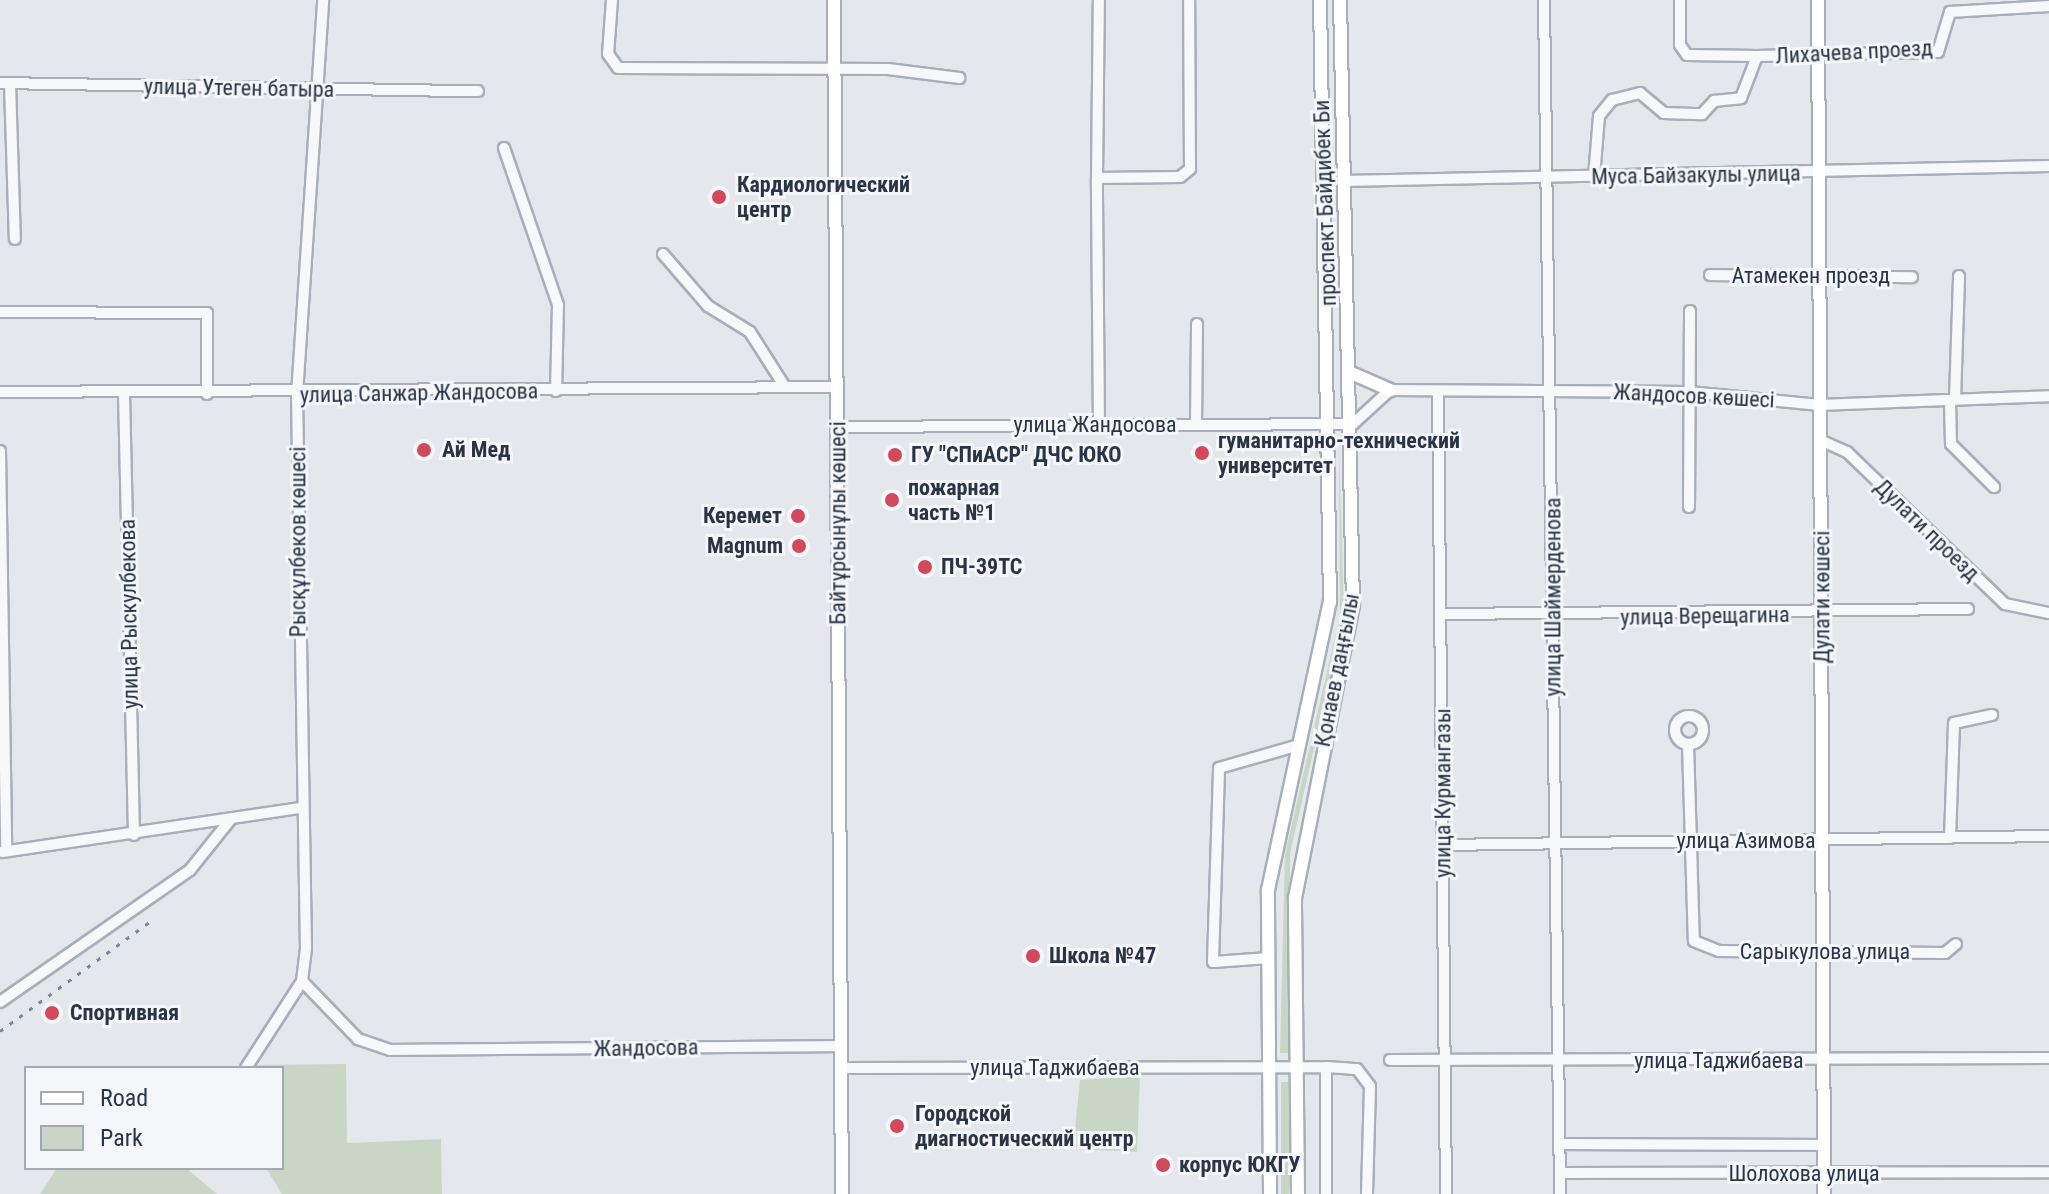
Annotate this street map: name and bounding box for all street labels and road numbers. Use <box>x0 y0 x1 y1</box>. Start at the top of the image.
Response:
street label: Лихачева проезд <box>1775 35 1933 69</box>
street label: улица Утеген батыра <box>144 73 334 103</box>
street label: проспект Байдибек Би <box>1308 99 1342 307</box>
street label: Муса Байзакулы улица <box>1591 160 1801 190</box>
street label: Атамекен проезд <box>1732 263 1890 289</box>
street label: улица Санжар Жандосова <box>300 378 538 408</box>
street label: Жандосов көшесі <box>1613 379 1775 413</box>
street label: улица Жандосова <box>1013 412 1177 438</box>
street label: Байтұрсынұлы көшесі <box>825 421 851 625</box>
street label: Рысқұлбеков көшесі <box>285 447 311 637</box>
street label: Дулати проезд <box>1869 473 1985 587</box>
street label: улица Шаймерденова <box>1540 497 1566 697</box>
street label: улица Рыскулбекова <box>114 519 144 709</box>
street label: Дулати көшесі <box>1809 531 1835 663</box>
street label: Қонаев даңғылы <box>1309 591 1365 749</box>
street label: улица Верещагина <box>1620 601 1790 631</box>
street label: улица Курмангазы <box>1430 708 1456 878</box>
street label: улица Азимова <box>1677 828 1815 854</box>
street label: Сарыкулова улица <box>1740 939 1910 965</box>
street label: Жандосова <box>593 1034 699 1062</box>
street label: улица Таджибаева <box>1634 1048 1804 1074</box>
street label: улица Таджибаева <box>970 1055 1140 1081</box>
street label: Шолохова улица <box>1728 1161 1880 1187</box>

